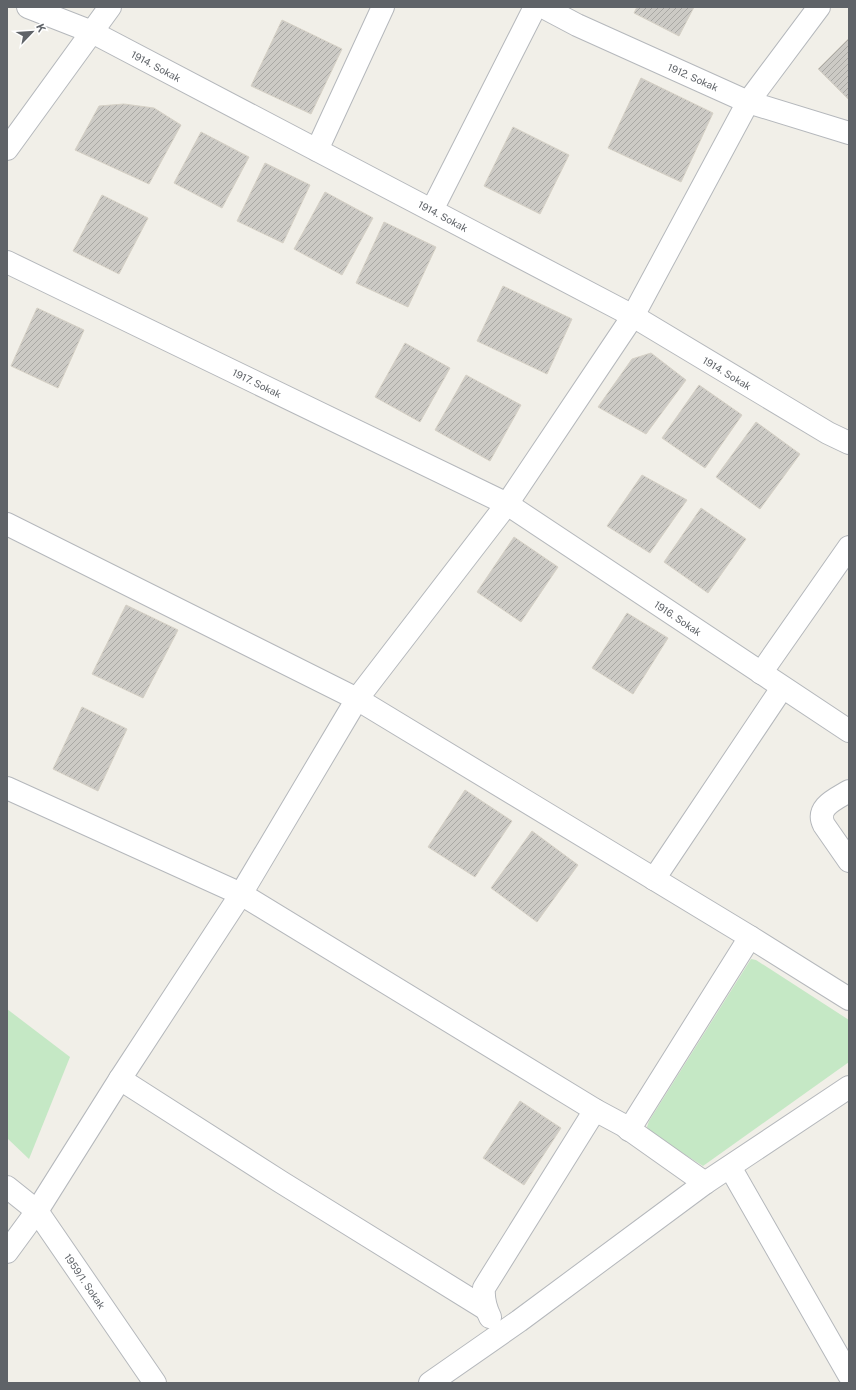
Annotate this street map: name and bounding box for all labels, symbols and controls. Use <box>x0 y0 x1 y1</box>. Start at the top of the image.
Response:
north arrow <box>12 12 52 52</box>
text: K <box>34 22 48 34</box>
street label: 1914. Sokak <box>129 48 183 84</box>
street label: 1912. Sokak <box>666 61 720 94</box>
street label: 1914. Sokak <box>416 198 470 234</box>
street label: 1914. Sokak <box>701 354 754 392</box>
street label: 1917. Sokak <box>231 366 284 400</box>
street label: 1916. Sokak <box>652 598 704 638</box>
street label: 1959/1. Sokak <box>62 1251 108 1311</box>

